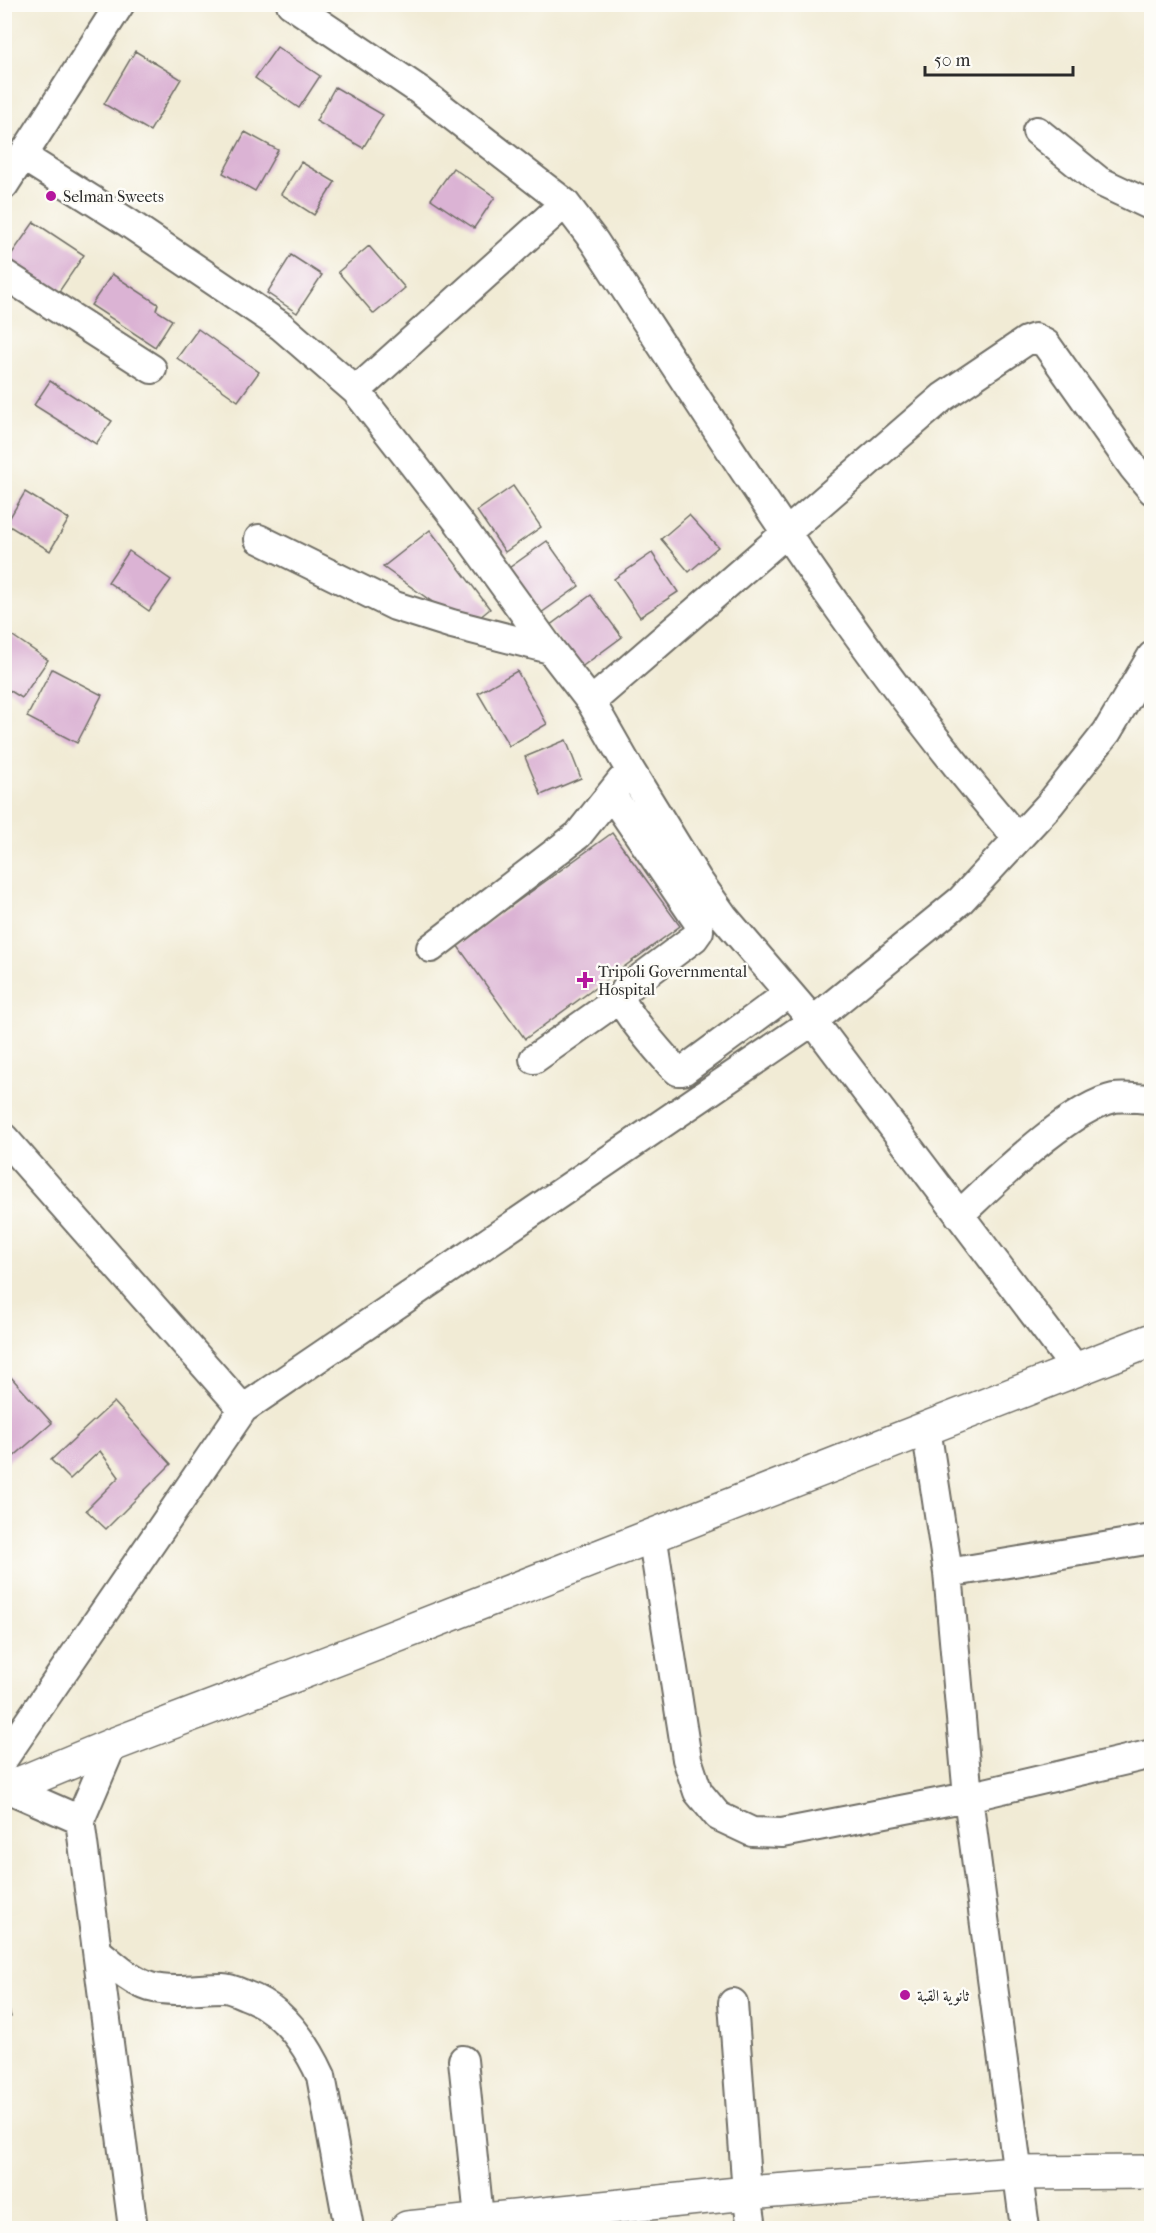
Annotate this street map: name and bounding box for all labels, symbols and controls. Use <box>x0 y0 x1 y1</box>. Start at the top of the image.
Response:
scale bar <box>925 39 1074 77</box>
text: 50 m <box>934 50 971 71</box>
place label: Selman Sweets <box>63 187 164 206</box>
marker: Selman Sweets <box>44 189 58 203</box>
place label: Tripoli Governmental Hospital <box>598 962 748 999</box>
marker: Tripoli Governmental Hospital <box>576 971 594 989</box>
place label: ثانوية القبة <box>917 1986 970 2006</box>
marker: ثانوية القبة <box>898 1988 912 2002</box>

